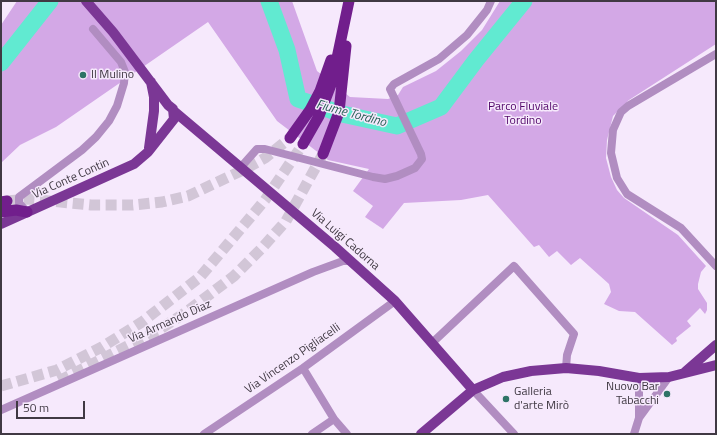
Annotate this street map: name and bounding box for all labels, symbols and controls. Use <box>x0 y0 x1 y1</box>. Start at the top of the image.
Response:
place label: Il Mulino <box>91 68 134 82</box>
marker: Il Mulino <box>78 70 88 80</box>
water label: Fiume Tordino <box>314 97 388 131</box>
park label: Parco Fluviale Tordino <box>488 100 558 128</box>
street label: Via Conte Contin <box>30 156 112 202</box>
street label: Via Luigi Cadorna <box>308 206 382 274</box>
street label: Via Armando Diaz <box>126 297 214 347</box>
street label: Via Vincenzo Pigliacelli <box>243 321 343 397</box>
place label: Nuovo Bar Tabacchi <box>606 380 659 408</box>
place label: Galleria d'arte Mirò <box>514 385 569 413</box>
marker: Nuovo Bar Tabacchi <box>662 389 672 399</box>
scale bar <box>18 393 87 419</box>
marker: Galleria d'arte Mirò <box>501 394 511 404</box>
text: 50 m <box>23 398 49 417</box>

